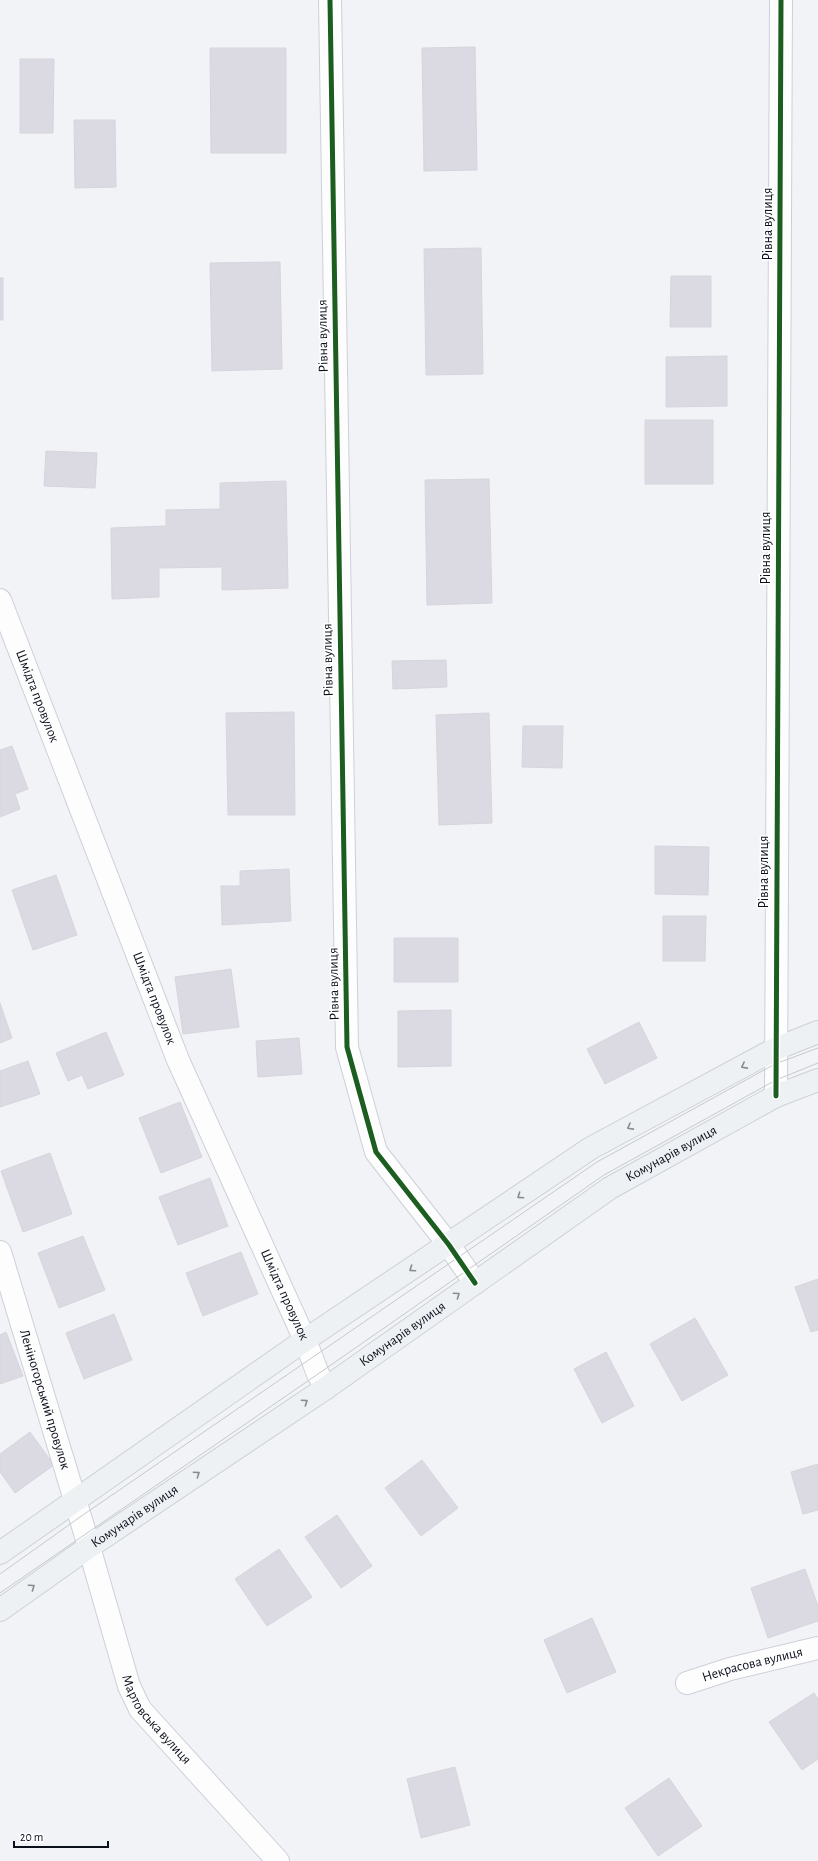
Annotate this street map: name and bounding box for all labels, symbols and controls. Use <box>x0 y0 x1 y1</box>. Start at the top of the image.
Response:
street label: Рівна вулиця <box>761 188 775 260</box>
street label: Рівна вулиця <box>315 299 331 373</box>
street label: Рівна вулиця <box>759 512 773 584</box>
street label: Рівна вулиця <box>320 623 336 697</box>
street label: Шмідта провулок <box>13 648 62 745</box>
street label: Рівна вулиця <box>757 836 771 908</box>
street label: Рівна вулиця <box>326 947 342 1021</box>
street label: Шмідта провулок <box>130 950 179 1047</box>
one-way arrow <box>741 1061 749 1068</box>
one-way arrow <box>627 1122 634 1130</box>
street label: Комунарів вулиця <box>624 1123 719 1185</box>
one-way arrow <box>517 1191 524 1199</box>
street label: Шмідта провулок <box>258 1247 311 1343</box>
one-way arrow <box>409 1264 416 1272</box>
one-way arrow <box>453 1293 460 1300</box>
street label: Комунарів вулиця <box>357 1299 448 1369</box>
street label: Леніногорський провулок <box>17 1328 72 1472</box>
one-way arrow <box>301 1399 308 1407</box>
one-way arrow <box>193 1472 200 1479</box>
street label: Комунарів вулиця <box>89 1482 181 1551</box>
one-way arrow <box>28 1584 35 1592</box>
street label: Некрасова вулиця <box>700 1645 804 1685</box>
street label: Мартовська вулиця <box>119 1673 194 1767</box>
scale bar <box>14 1823 108 1849</box>
text: 20 m <box>20 1831 43 1843</box>

